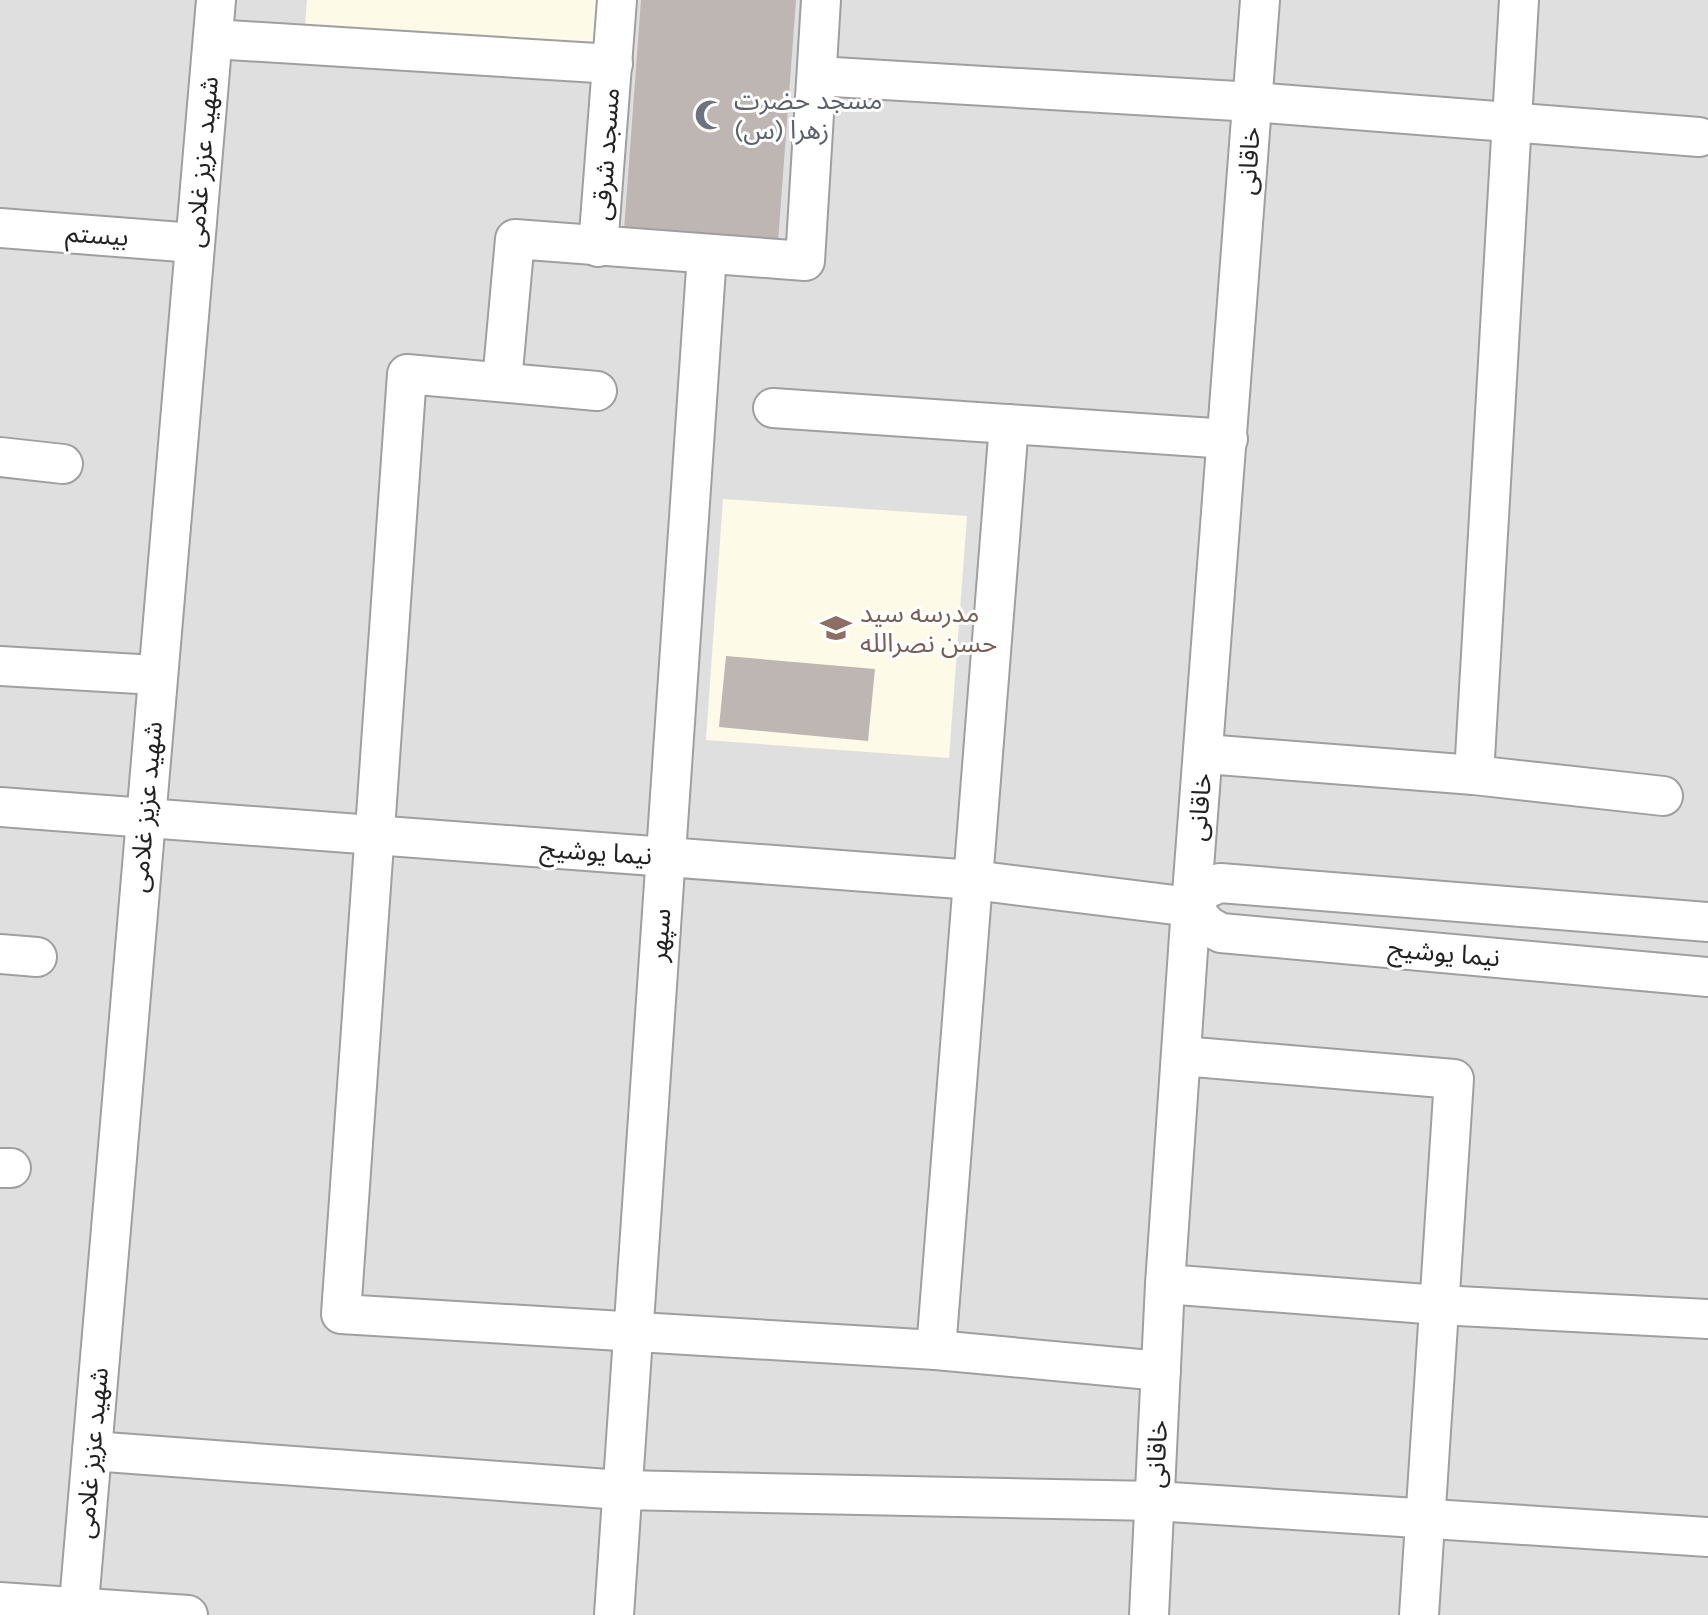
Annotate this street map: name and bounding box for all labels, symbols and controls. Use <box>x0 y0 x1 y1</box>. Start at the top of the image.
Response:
street label: شهید عزیز غلامی <box>179 75 225 249</box>
place label: مسجد حضرت زهرا (س) <box>734 85 882 146</box>
street label: مسجد شرقی <box>586 87 626 221</box>
mosque icon: مسجد حضرت زهرا (س) <box>693 98 727 132</box>
street label: خاقانی <box>1231 126 1267 196</box>
street label: بیستم <box>64 217 130 257</box>
place label: مدرسه سید حسن نصرالله <box>860 598 997 659</box>
school or university icon: مدرسه سید حسن نصرالله <box>819 611 853 645</box>
street label: شهید عزیز غلامی <box>123 720 169 894</box>
street label: خاقانی <box>1182 772 1218 842</box>
street label: نیما یوشیج <box>539 833 653 875</box>
street label: سپهر <box>643 907 679 964</box>
street label: نیما یوشیج <box>1386 933 1501 977</box>
street label: شهید عزیز غلامی <box>69 1366 115 1540</box>
street label: خاقانی <box>1140 1419 1174 1489</box>

